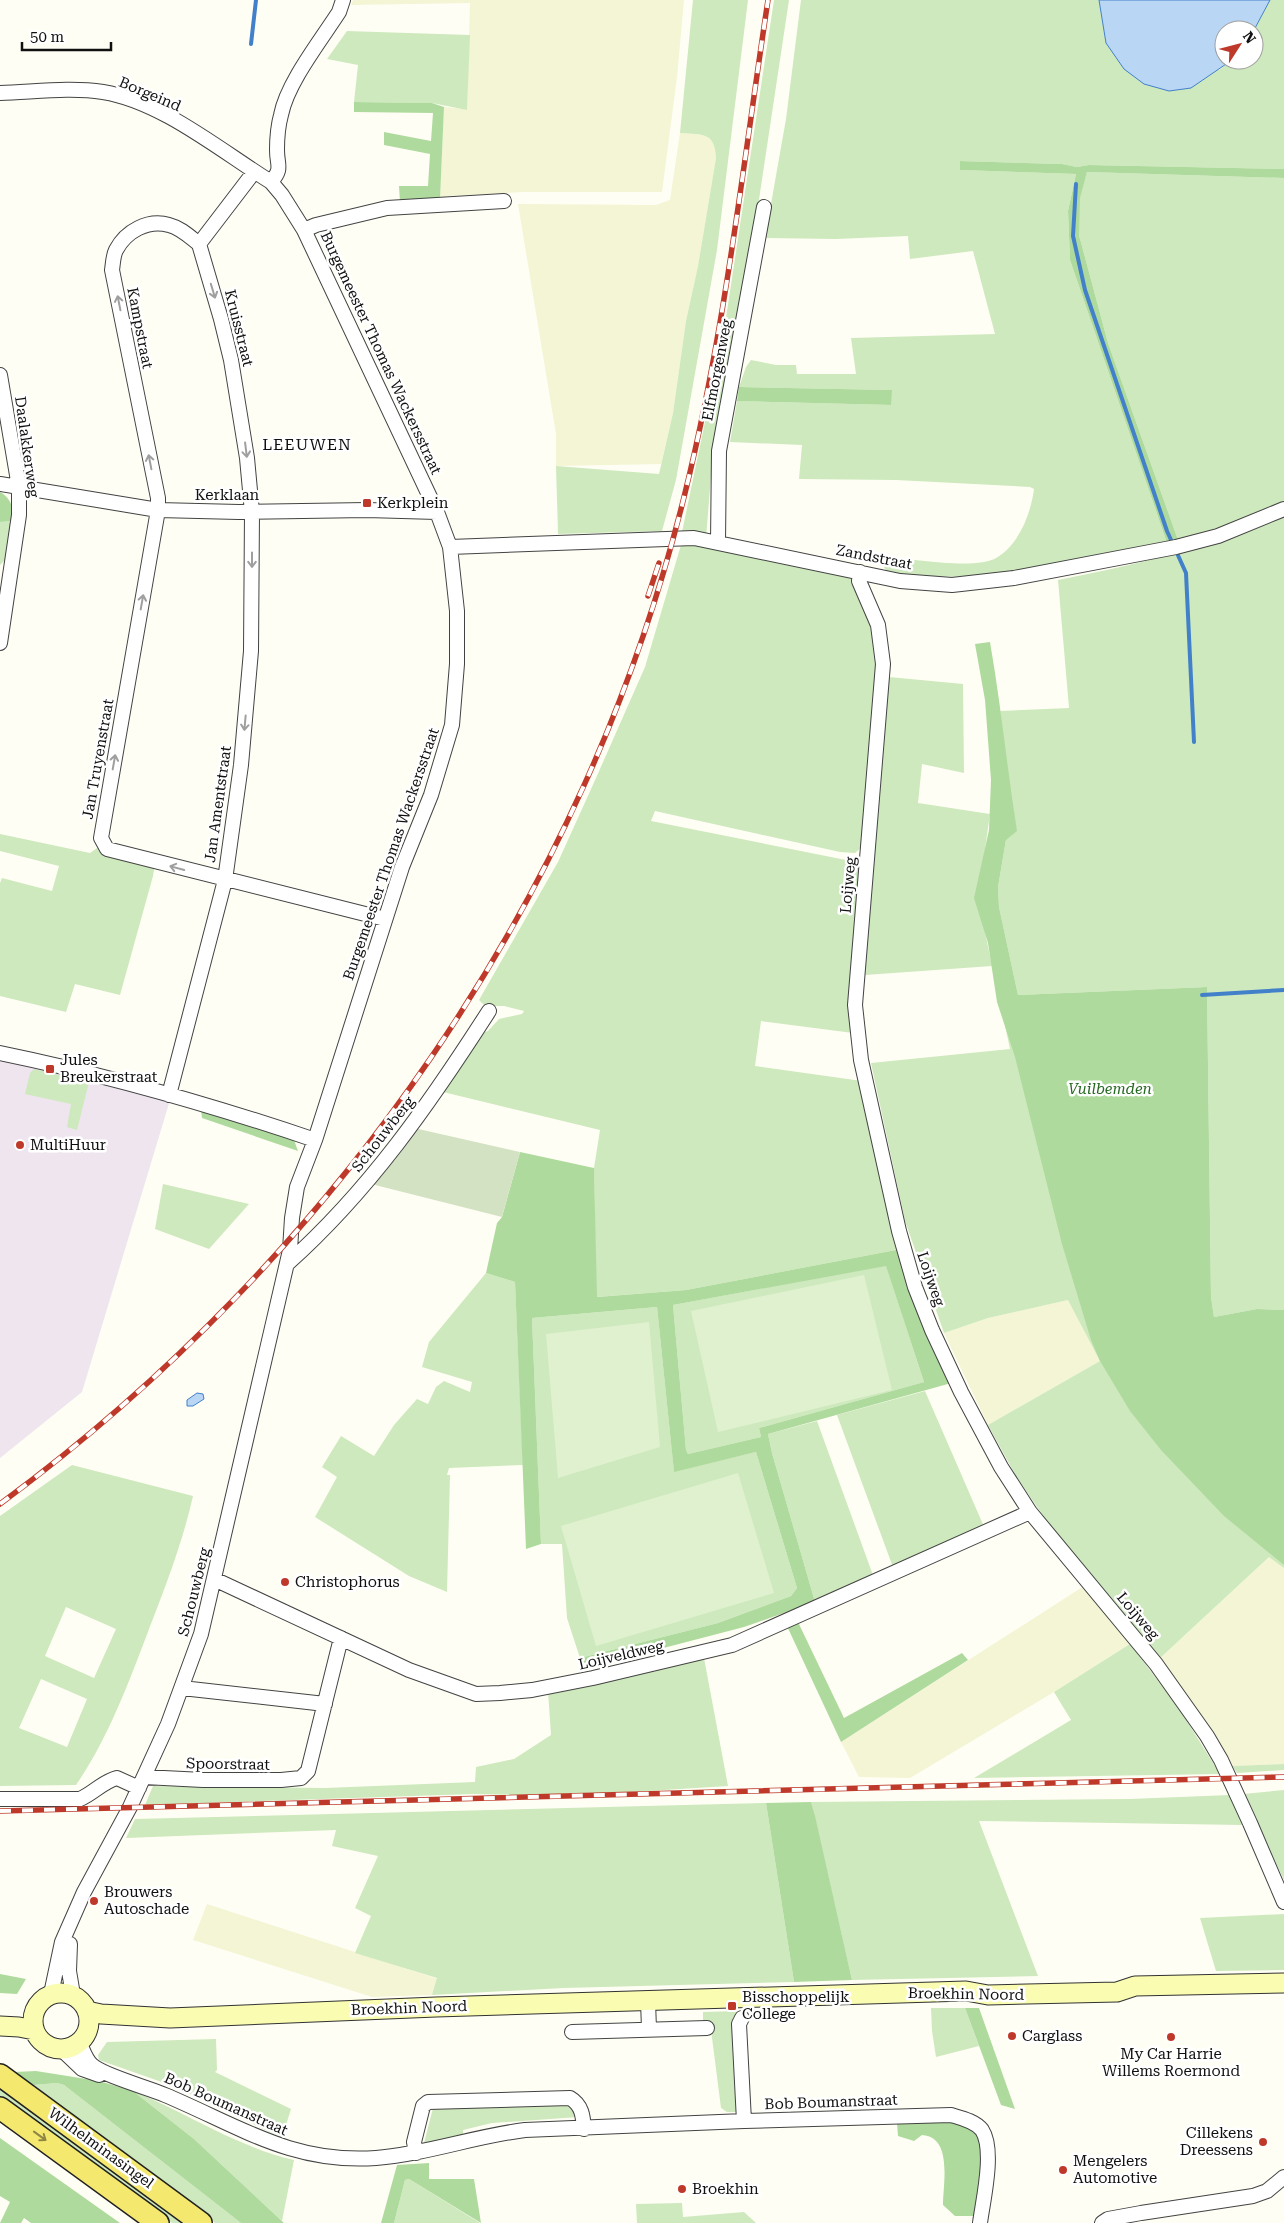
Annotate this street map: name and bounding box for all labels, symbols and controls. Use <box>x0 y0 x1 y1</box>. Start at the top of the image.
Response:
scale bar <box>22 20 111 52</box>
north arrow <box>1214 20 1264 70</box>
text: 50 m <box>30 28 65 46</box>
text: N <box>1240 28 1259 47</box>
street label: Borgeind <box>116 73 184 115</box>
street label: Burgemeester Thomas Wackersstraat <box>317 229 446 478</box>
one-way arrow <box>208 282 218 298</box>
street label: Kampstraat <box>123 286 157 371</box>
street label: Kruisstraat <box>221 288 257 369</box>
one-way arrow <box>113 295 123 311</box>
street label: Elfmorgenweg <box>698 317 736 423</box>
street label: Daalakkerweg <box>11 395 43 499</box>
district label: LEEUWEN <box>262 435 352 454</box>
one-way arrow <box>241 441 251 457</box>
one-way arrow <box>145 454 155 470</box>
street label: Kerklaan <box>195 486 260 504</box>
place label: Kerkplein <box>377 494 449 512</box>
marker: Kerkplein <box>361 497 373 509</box>
street label: Zandstraat <box>834 541 914 573</box>
one-way arrow <box>247 552 257 568</box>
one-way arrow <box>137 595 147 611</box>
street label: Jan Truyenstraat <box>79 697 118 821</box>
one-way arrow <box>240 714 250 730</box>
street label: Burgemeester Thomas Wackersstraat <box>339 725 443 983</box>
street label: Jan Amentstraat <box>201 744 235 864</box>
one-way arrow <box>110 755 120 771</box>
street label: Loijweg <box>837 856 859 914</box>
one-way arrow <box>170 863 186 872</box>
place label: Jules Breukerstraat <box>60 1051 158 1086</box>
marker: Jules Breukerstraat <box>44 1063 56 1075</box>
park label: Vuilbemden <box>1068 1080 1152 1098</box>
street label: Schouwberg <box>348 1092 418 1175</box>
place label: MultiHuur <box>30 1136 106 1154</box>
marker: MultiHuur <box>14 1139 26 1151</box>
street label: Loijweg <box>913 1249 949 1309</box>
street label: Schouwberg <box>174 1545 214 1638</box>
place label: Christophorus <box>295 1573 400 1591</box>
marker: Christophorus <box>279 1576 291 1588</box>
street label: Loijweg <box>1113 1589 1163 1644</box>
street label: Loijveldweg <box>576 1636 666 1674</box>
street label: Spoorstraat <box>186 1754 271 1774</box>
place label: Brouwers Autoschade <box>104 1883 189 1918</box>
marker: Brouwers Autoschade <box>88 1895 100 1907</box>
street label: Broekhin Noord <box>908 1984 1025 2004</box>
place label: Bisschoppelijk College <box>742 1988 850 2023</box>
street label: Broekhin Noord <box>351 1997 468 2019</box>
marker: Bisschoppelijk College <box>726 2000 738 2012</box>
place label: Carglass <box>1022 2027 1082 2045</box>
marker: Carglass <box>1006 2030 1018 2042</box>
marker: My Car Harrie Willems Roermond <box>1165 2031 1177 2043</box>
place label: My Car Harrie Willems Roermond <box>1102 2045 1240 2080</box>
street label: Bob Boumanstraat <box>161 2069 291 2139</box>
street label: Bob Boumanstraat <box>764 2091 898 2113</box>
street label: Wilhelminasingel <box>45 2104 157 2192</box>
place label: Cillekens Dreessens <box>1180 2124 1253 2159</box>
one-way arrow <box>33 2131 47 2141</box>
marker: Cillekens Dreessens <box>1257 2136 1269 2148</box>
place label: Mengelers Automotive <box>1073 2152 1157 2187</box>
marker: Mengelers Automotive <box>1057 2164 1069 2176</box>
place label: Broekhin <box>692 2180 759 2198</box>
marker: Broekhin <box>676 2183 688 2195</box>

